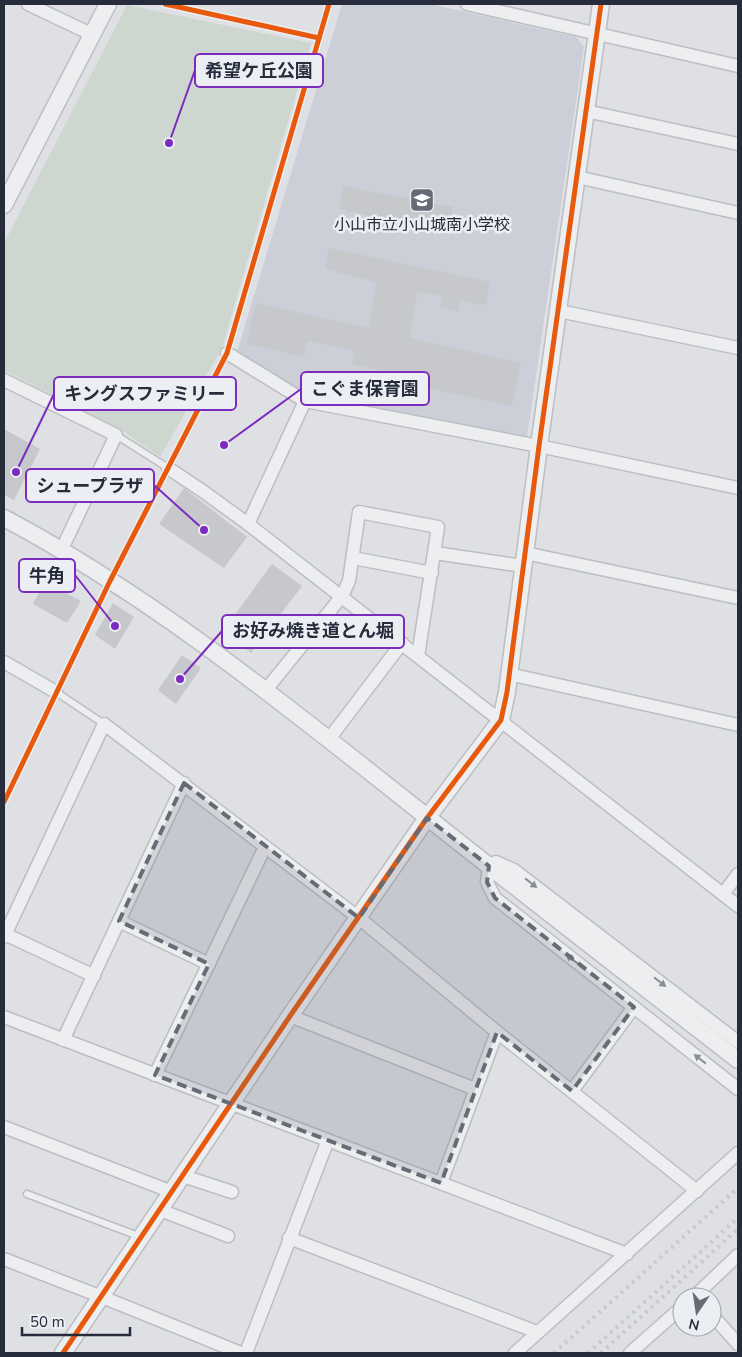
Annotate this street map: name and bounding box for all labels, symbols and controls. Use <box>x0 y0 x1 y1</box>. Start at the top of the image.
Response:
callout: 希望ケ丘公園 <box>195 54 323 87</box>
text: 希望ケ丘公園 <box>205 59 313 83</box>
school or university icon: 小山市立小山城南小学校 <box>409 187 435 213</box>
place label: 小山市立小山城南小学校 <box>334 214 510 236</box>
callout: こぐま保育園 <box>301 372 429 405</box>
callout: キングスファミリー <box>54 377 236 410</box>
text: こぐま保育園 <box>311 377 419 401</box>
text: キングスファミリー <box>64 382 226 406</box>
callout: シュープラザ <box>26 469 154 502</box>
text: シュープラザ <box>37 474 143 498</box>
callout: 牛角 <box>19 559 75 592</box>
text: 牛角 <box>29 564 65 588</box>
callout: お好み焼き道とん堀 <box>222 615 404 648</box>
text: お好み焼き道とん堀 <box>232 619 394 643</box>
one-way arrow <box>524 877 537 888</box>
one-way arrow <box>566 953 579 964</box>
one-way arrow <box>653 976 666 987</box>
one-way arrow <box>693 1054 707 1064</box>
north arrow <box>672 1287 722 1337</box>
scale bar <box>22 1304 130 1336</box>
text: 50 m <box>30 1312 65 1332</box>
text: N <box>687 1314 701 1335</box>

